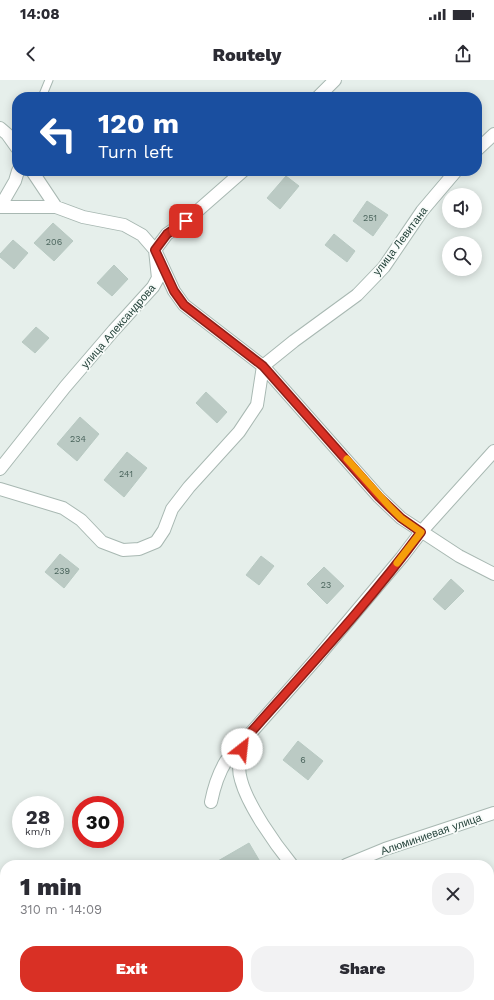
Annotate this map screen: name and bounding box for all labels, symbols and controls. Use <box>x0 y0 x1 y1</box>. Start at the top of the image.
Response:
text: 14:08 <box>20 5 60 23</box>
icon: back <box>20 43 42 65</box>
icon: share <box>452 43 474 65</box>
text: Routely <box>212 44 282 65</box>
text: 120 m <box>98 107 179 140</box>
icon: left <box>32 108 84 160</box>
text: Turn left <box>98 141 173 162</box>
map controls <box>442 188 482 276</box>
button: sound <box>442 188 482 228</box>
pin <box>169 204 203 238</box>
street label: улица Левитана <box>370 204 431 278</box>
icon: arrive <box>175 210 197 232</box>
house number: 251 <box>363 213 377 223</box>
button: search <box>442 236 482 276</box>
house number: 206 <box>46 237 62 247</box>
street label: улица Александрова <box>78 281 159 371</box>
house number: 234 <box>70 434 86 444</box>
house number: 241 <box>119 469 133 479</box>
house number: 239 <box>54 566 70 576</box>
house number: 23 <box>321 580 331 590</box>
position arrow <box>221 728 263 770</box>
house number: 6 <box>300 755 306 765</box>
speed limit sign: 30 <box>72 796 124 848</box>
text: 28 <box>26 805 50 829</box>
street label: Алюминиевая улица <box>379 811 484 858</box>
text: km/h <box>25 826 51 837</box>
text: 1 min <box>20 873 82 901</box>
button: close <box>432 873 474 915</box>
text: 310 m · 14:09 <box>20 902 102 917</box>
button: Exit <box>20 946 243 992</box>
button: Share <box>251 946 474 992</box>

